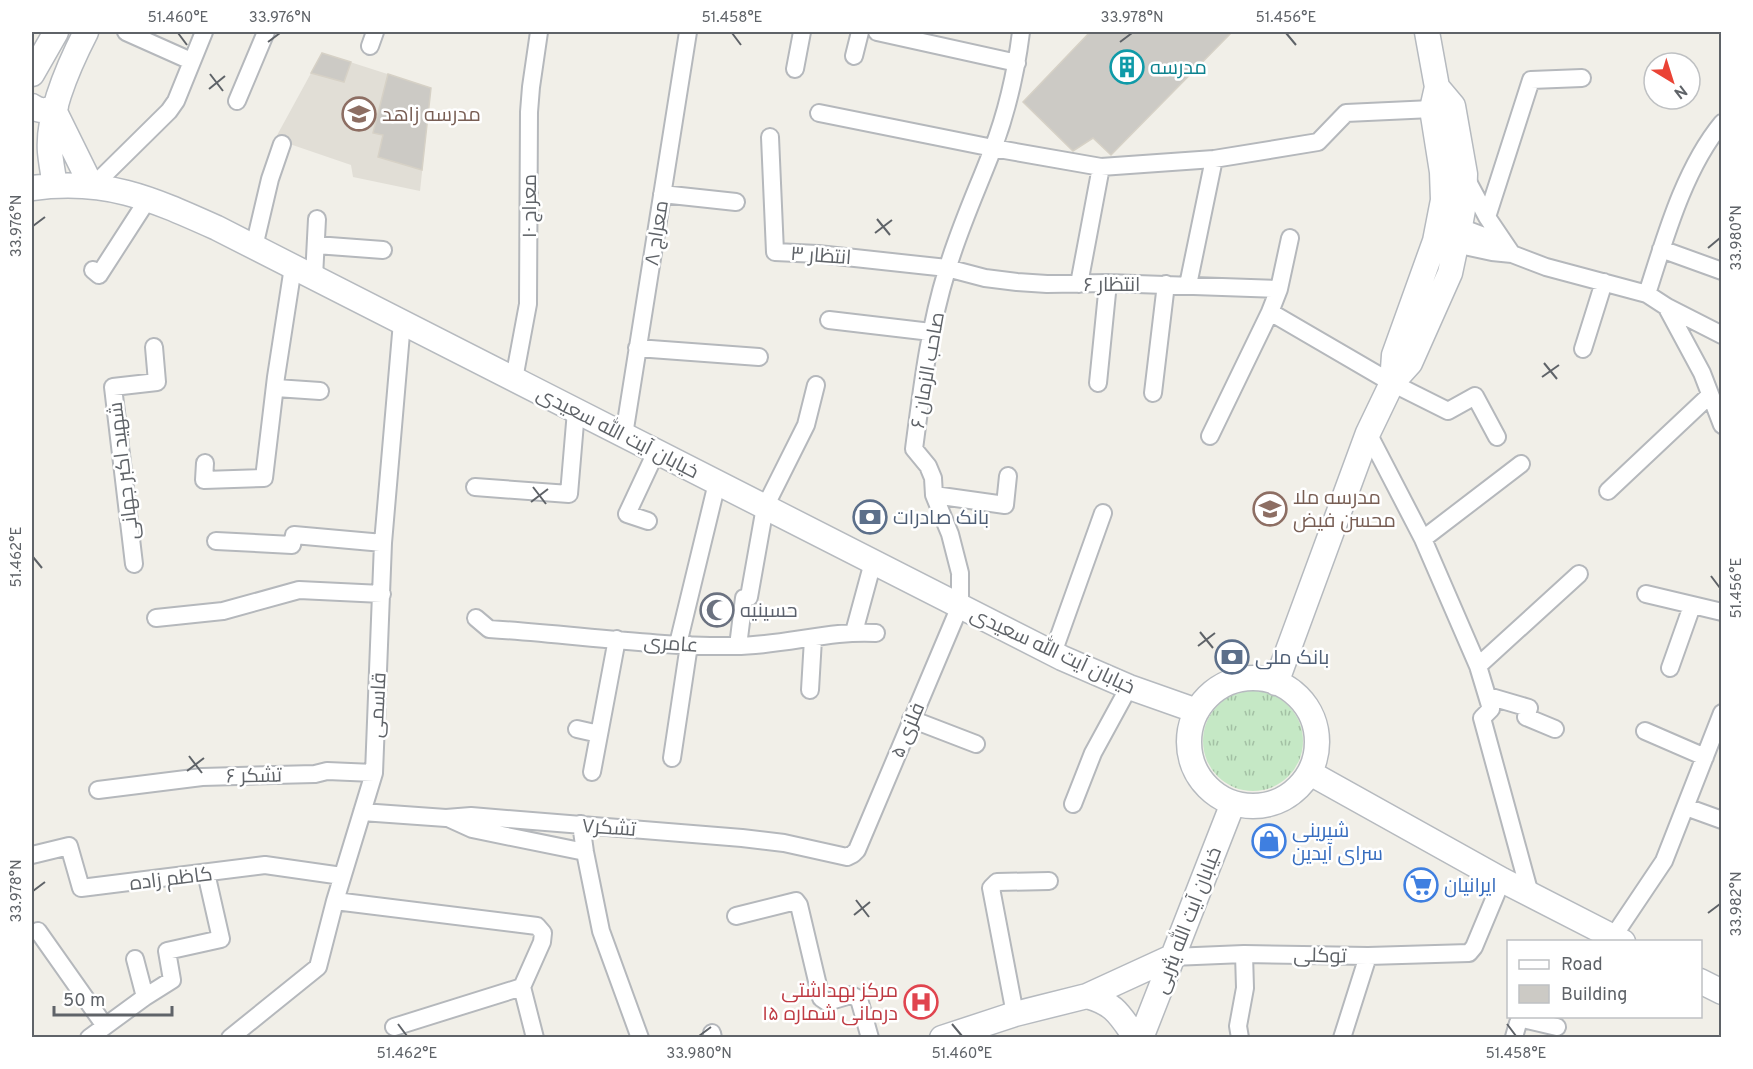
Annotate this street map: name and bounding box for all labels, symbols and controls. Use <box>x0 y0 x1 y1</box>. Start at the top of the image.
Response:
text: 51.460°E <box>147 9 209 28</box>
text: 33.976°N <box>249 9 311 28</box>
text: 51.458°E <box>701 9 763 28</box>
text: 33.978°N <box>1100 9 1164 28</box>
text: 51.456°E <box>1256 9 1316 28</box>
building icon: مدرسه <box>1109 49 1145 85</box>
north arrow <box>1642 51 1702 111</box>
place label: مدرسه <box>1150 56 1207 82</box>
text: N <box>1669 80 1691 103</box>
school or university icon: مدرسه زاهد <box>341 96 377 132</box>
place label: مدرسه زاهد <box>382 103 481 129</box>
street label: معراج ۱۰ <box>518 174 544 238</box>
text: 33.976°N <box>8 195 27 257</box>
street label: معراج ۸ <box>640 199 676 268</box>
text: 33.980°N <box>1728 205 1747 271</box>
street label: انتظار ۳ <box>790 242 852 272</box>
street label: انتظار ۶ <box>1083 273 1141 299</box>
street label: صاحب الزمان ۶ <box>906 310 952 431</box>
street label: خیابان آیت الله سعیدی <box>532 380 704 486</box>
street label: شهید اکبر جهانی <box>104 400 146 541</box>
place label: مدرسه ملا محسن فیض <box>1293 486 1396 535</box>
school or university icon: مدرسه ملا محسن فیض <box>1252 491 1288 527</box>
bank icon: بانک صادرات <box>852 499 888 535</box>
place label: بانک صادرات <box>893 506 989 532</box>
text: 51.462°E <box>8 527 27 587</box>
text: 51.456°E <box>1728 558 1747 618</box>
mosque icon: حسینیه <box>699 592 735 628</box>
place label: حسینیه <box>740 599 798 625</box>
street label: خیابان آیت الله سعیدی <box>966 600 1140 701</box>
street label: عامری <box>643 630 699 660</box>
bank icon: بانک ملی <box>1214 639 1250 675</box>
place label: بانک ملی <box>1255 646 1329 672</box>
street label: قاسمی <box>364 672 394 739</box>
street label: فلزی ۵ <box>886 699 932 762</box>
street label: تشکر ۶ <box>226 764 283 790</box>
street label: تشکر۷ <box>581 814 637 844</box>
place label: شیرینی سرای آیدین <box>1292 819 1383 868</box>
shop icon: شیرینی سرای آیدین <box>1251 823 1287 859</box>
street label: خیابان آیت الله یثربی <box>1147 843 1229 998</box>
text: 33.978°N <box>8 859 27 923</box>
street label: کاظم زاده <box>128 862 214 898</box>
supermarket icon: ایرانیان <box>1403 867 1439 903</box>
text: 33.982°N <box>1728 871 1747 937</box>
place label: ایرانیان <box>1444 874 1497 900</box>
legend <box>1507 940 1702 1018</box>
street label: توکلی <box>1293 944 1347 970</box>
text: Road <box>1561 954 1603 977</box>
scale bar <box>54 979 172 1017</box>
place label: مرکز بهداشتی درمانی شماره ۱۵ <box>762 979 898 1028</box>
hospital icon: مرکز بهداشتی درمانی شماره ۱۵ <box>903 984 939 1020</box>
text: Building <box>1561 984 1627 1007</box>
text: 50 m <box>63 990 105 1013</box>
text: 51.462°E <box>377 1045 437 1064</box>
text: 33.980°N <box>666 1045 732 1064</box>
text: 51.460°E <box>931 1045 993 1064</box>
text: 51.458°E <box>1485 1045 1547 1064</box>

